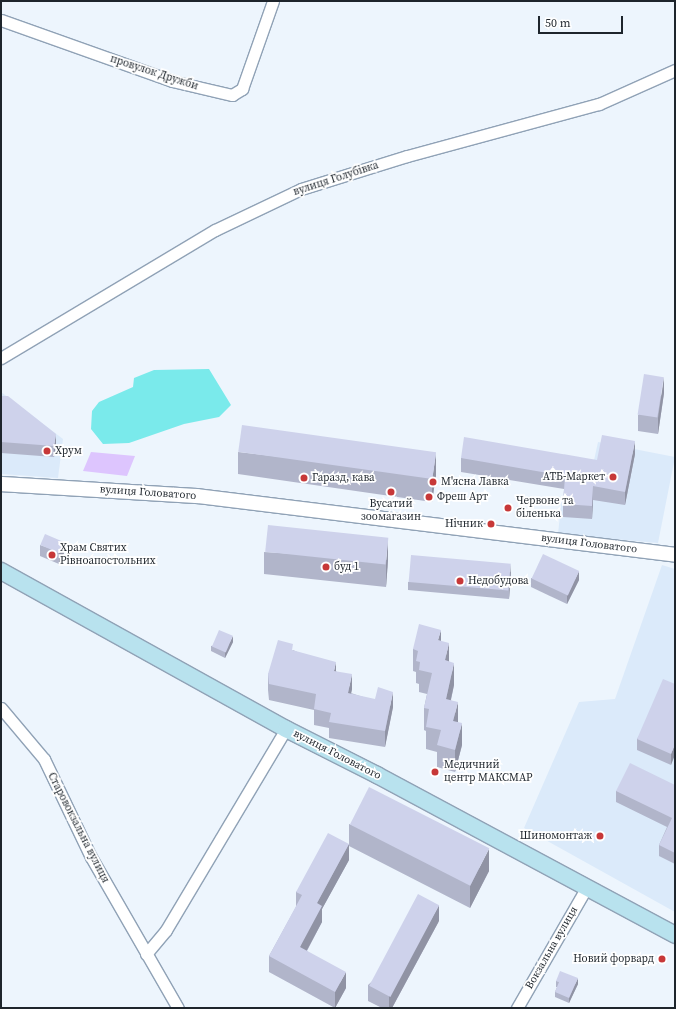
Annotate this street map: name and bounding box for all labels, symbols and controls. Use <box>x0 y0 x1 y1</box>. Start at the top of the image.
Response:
scale bar <box>540 8 625 34</box>
text: 50 m <box>545 15 571 31</box>
street label: провулок Дружби <box>108 53 200 93</box>
street label: вулиця Голубівка <box>292 159 380 199</box>
place label: Хрум <box>55 444 82 458</box>
marker: Хрум <box>42 446 52 456</box>
place label: АТБ-Маркет <box>543 470 605 484</box>
place label: Гаразд, кава <box>312 471 375 485</box>
marker: АТБ-Маркет <box>608 472 618 482</box>
marker: Гаразд, кава <box>299 473 309 483</box>
place label: М'ясна Лавка <box>441 475 509 489</box>
marker: М'ясна Лавка <box>428 477 438 487</box>
street label: вулиця Головатого <box>99 483 197 503</box>
marker: Вусатий зоомагазин <box>386 487 396 497</box>
place label: Фреш Арт <box>437 490 488 504</box>
marker: Фреш Арт <box>424 492 434 502</box>
place label: Червоне та біленька <box>516 495 574 521</box>
place label: Вусатий зоомагазин <box>361 498 421 524</box>
marker: Червоне та біленька <box>503 503 513 513</box>
place label: Нічник <box>445 517 483 531</box>
marker: Нічник <box>486 519 496 529</box>
street label: вулиця Головатого <box>540 532 638 556</box>
place label: Храм Святих Рівноапостольних <box>60 542 156 568</box>
marker: Храм Святих Рівноапостольних <box>47 550 57 560</box>
place label: буд 1 <box>334 560 359 574</box>
marker: буд 1 <box>321 562 331 572</box>
place label: Недобудова <box>468 574 529 588</box>
marker: Недобудова <box>455 576 465 586</box>
street label: вулиця Головатого <box>291 727 383 783</box>
place label: Медичний центр МАКСМАР <box>444 759 533 785</box>
marker: Медичний центр МАКСМАР <box>429 766 441 778</box>
street label: Старовокзальна вулиця <box>44 771 112 885</box>
place label: Шиномонтаж <box>520 829 592 843</box>
marker: Шиномонтаж <box>595 831 605 841</box>
street label: Вокзальна вулиця <box>523 904 581 992</box>
place label: Новий форвард <box>573 952 654 966</box>
marker: Новий форвард <box>657 954 667 964</box>

